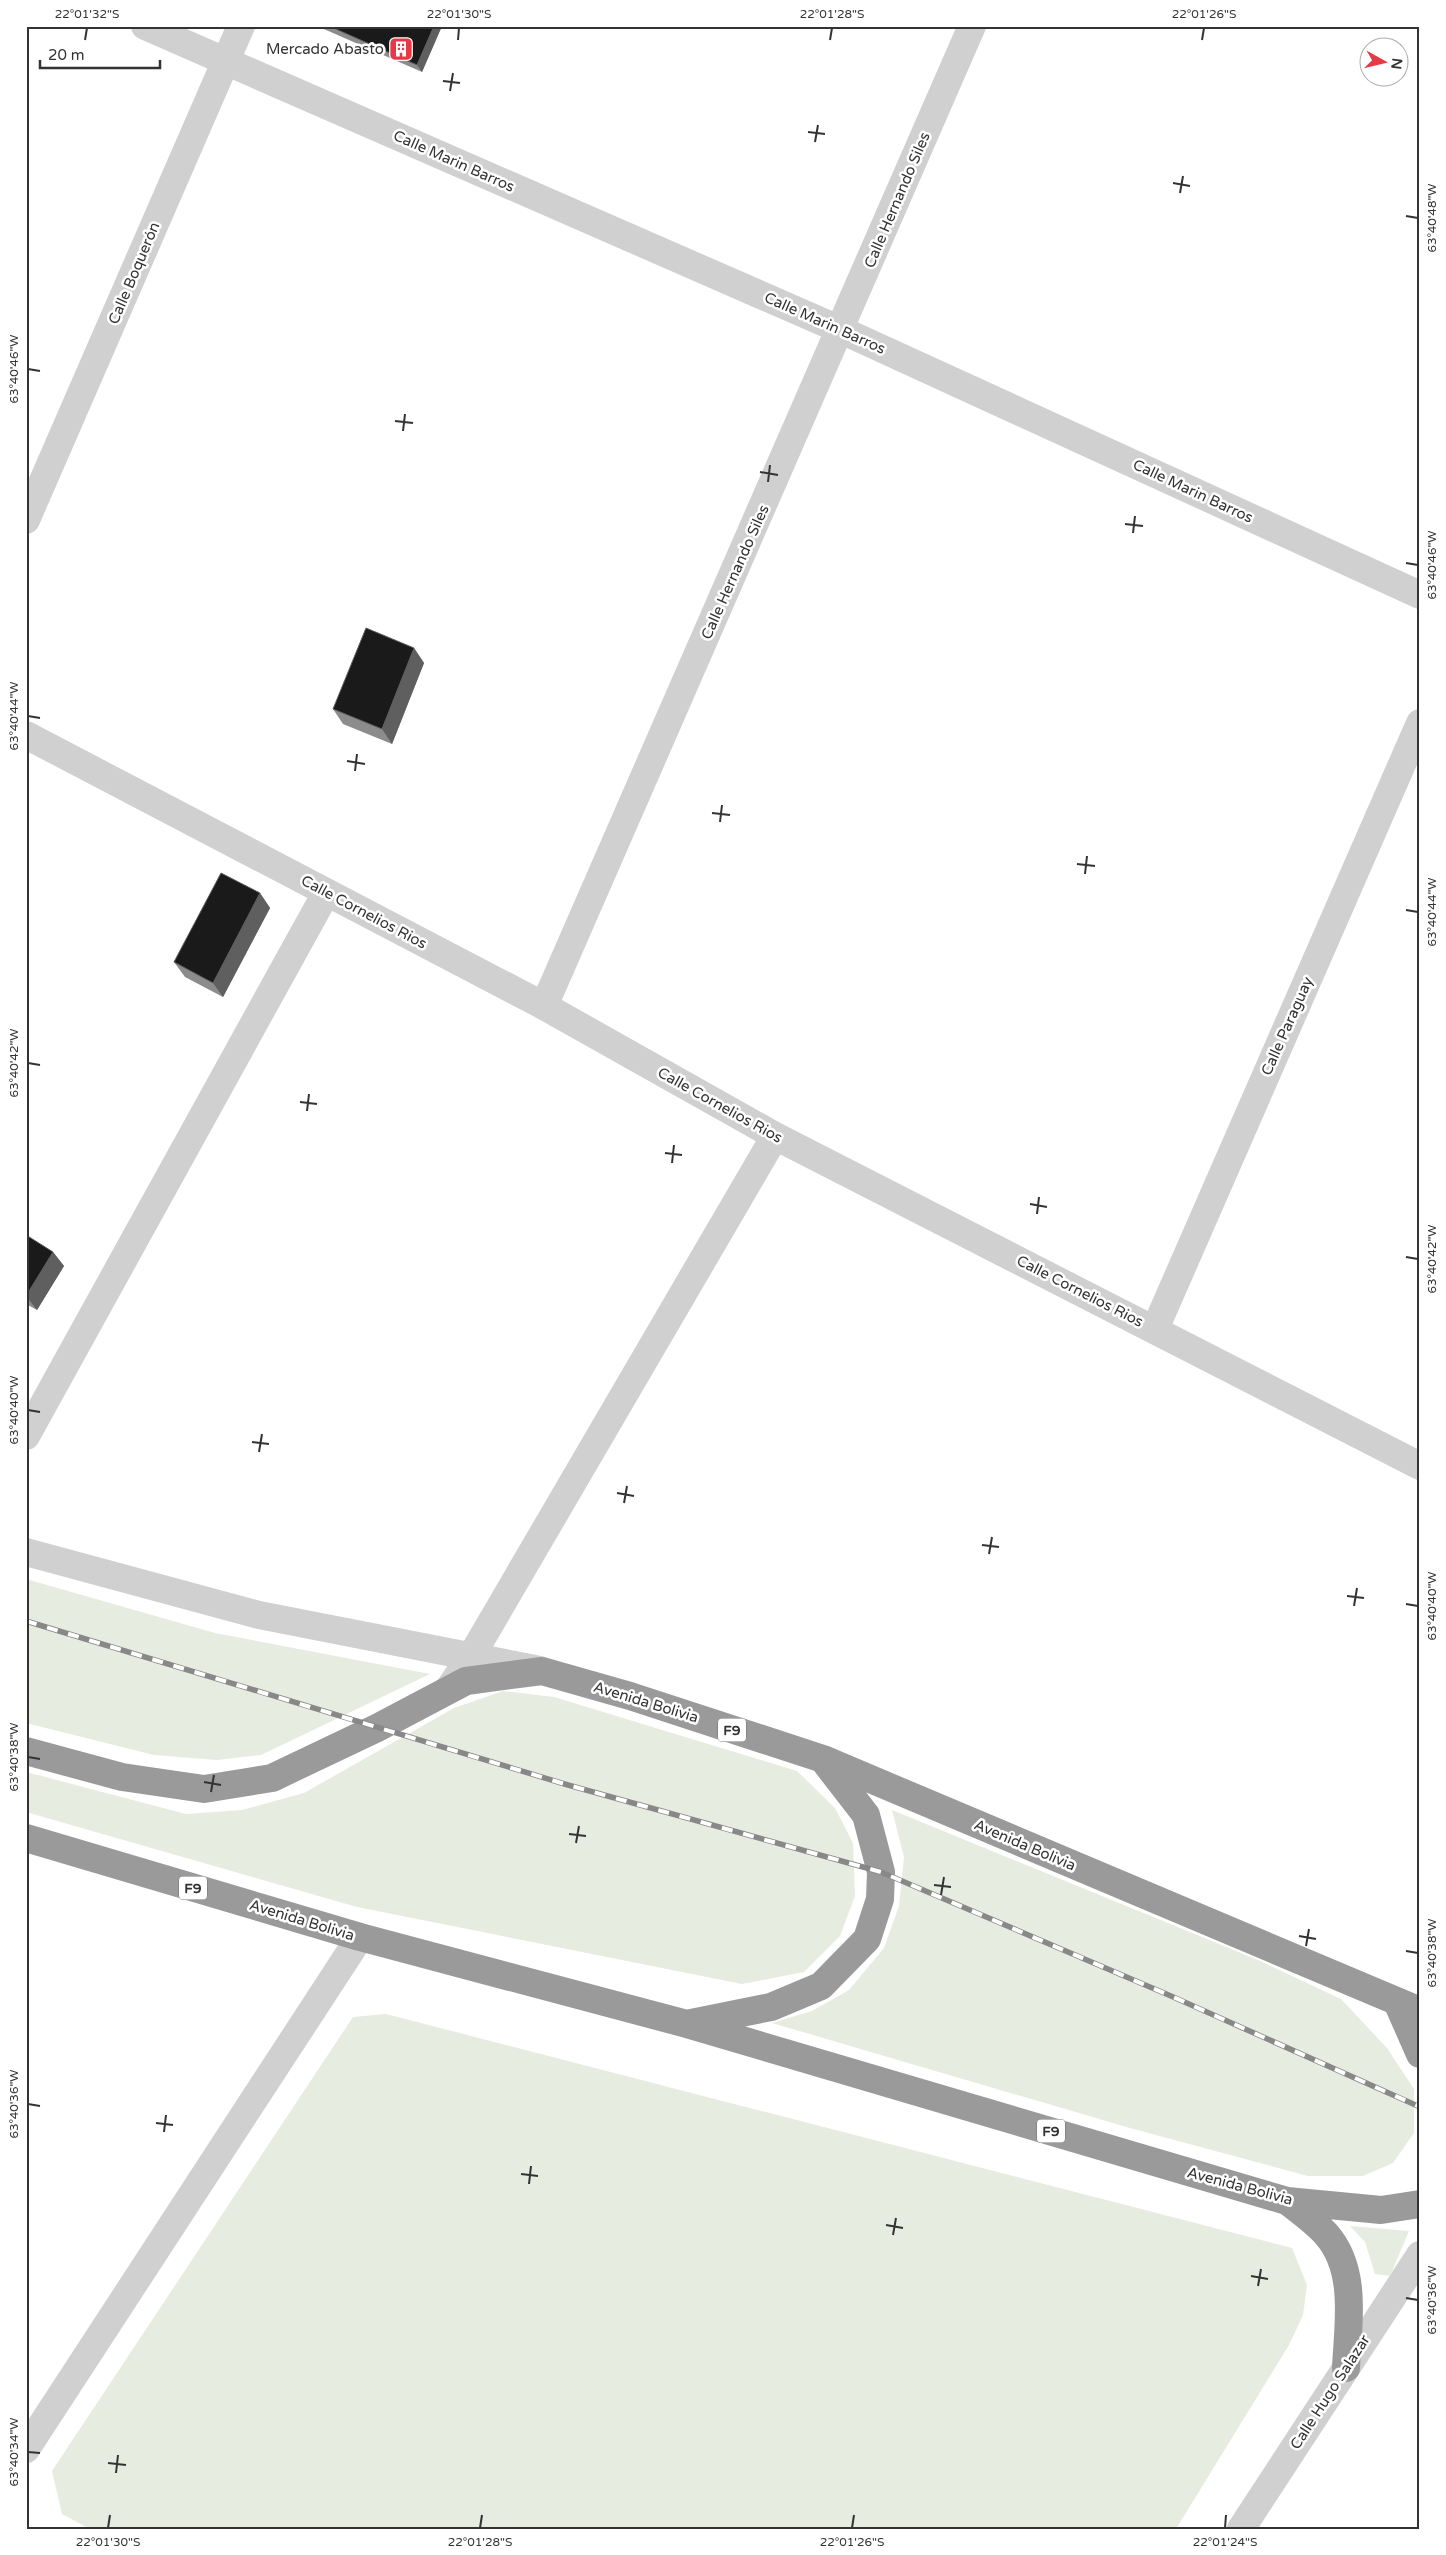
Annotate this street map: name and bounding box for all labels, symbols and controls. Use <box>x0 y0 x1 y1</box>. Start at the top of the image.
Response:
text: 22°01'32"S <box>55 7 119 21</box>
text: 22°01'30"S <box>427 7 491 21</box>
text: 22°01'28"S <box>800 7 864 21</box>
text: 22°01'26"S <box>1172 7 1236 21</box>
building icon: Mercado Abasto <box>388 36 414 62</box>
scale bar <box>40 38 160 70</box>
north arrow <box>1358 38 1408 88</box>
place label: Mercado Abasto <box>266 40 384 58</box>
text: 20 m <box>48 46 85 64</box>
text: N <box>1387 57 1406 70</box>
street label: Calle Marin Barros <box>391 126 517 196</box>
street label: Calle Hernando Siles <box>860 130 934 270</box>
text: 63°40'48"W <box>1425 183 1439 253</box>
street label: Calle Boquerón <box>104 219 164 327</box>
street label: Calle Marin Barros <box>762 288 888 358</box>
text: 63°40'46"W <box>7 334 21 404</box>
street label: Calle Marin Barros <box>1130 455 1256 527</box>
street label: Calle Hernando Siles <box>697 502 773 642</box>
text: 63°40'46"W <box>1425 530 1439 600</box>
text: 63°40'44"W <box>7 681 21 751</box>
street label: Calle Cornelios Rios <box>298 871 430 953</box>
text: 63°40'44"W <box>1425 877 1439 947</box>
street label: Calle Paraguay <box>1257 974 1317 1078</box>
text: 63°40'42"W <box>7 1028 21 1098</box>
street label: Calle Cornelios Rios <box>654 1063 786 1147</box>
text: 63°40'42"W <box>1425 1224 1439 1294</box>
street label: Calle Cornelios Rios <box>1014 1251 1146 1331</box>
text: 63°40'40"W <box>7 1375 21 1445</box>
text: 63°40'40"W <box>1425 1571 1439 1641</box>
street label: Avenida Bolivia <box>591 1678 701 1726</box>
road number: F9 <box>718 1718 746 1742</box>
text: 63°40'38"W <box>7 1722 21 1792</box>
street label: Avenida Bolivia <box>971 1815 1079 1875</box>
road number: F9 <box>179 1876 207 1900</box>
street label: Avenida Bolivia <box>247 1896 357 1944</box>
text: 63°40'38"W <box>1425 1918 1439 1988</box>
text: 63°40'36"W <box>7 2069 21 2139</box>
road number: F9 <box>1037 2120 1065 2142</box>
street label: Avenida Bolivia <box>1185 2163 1295 2209</box>
text: 63°40'36"W <box>1425 2265 1439 2335</box>
street label: Calle Hugo Salazar <box>1286 2331 1374 2453</box>
text: 63°40'34"W <box>7 2417 21 2487</box>
text: 22°01'30"S <box>76 2535 140 2549</box>
text: 22°01'28"S <box>448 2535 512 2549</box>
text: 22°01'26"S <box>820 2535 884 2549</box>
text: 22°01'24"S <box>1193 2535 1257 2549</box>

